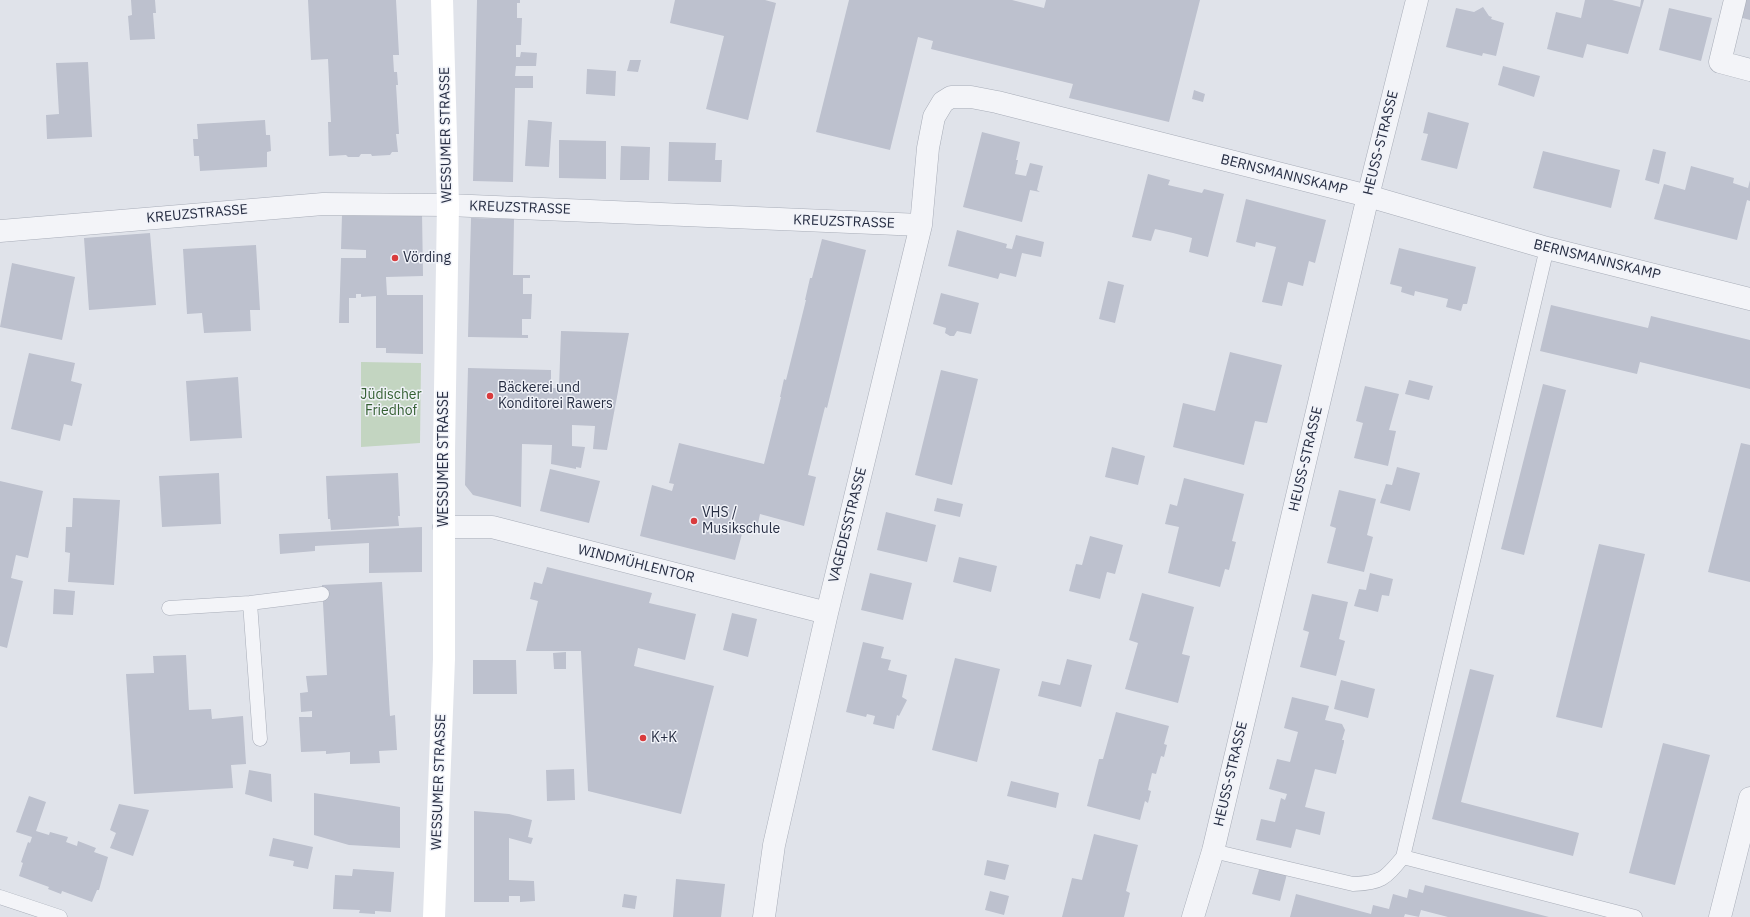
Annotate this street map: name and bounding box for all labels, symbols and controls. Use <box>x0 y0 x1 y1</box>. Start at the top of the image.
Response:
street label: WESSUMER STRASSE <box>436 67 456 203</box>
street label: HEUSS-STRASSE <box>1360 89 1402 197</box>
street label: BERNSMANNSKAMP <box>1219 151 1349 199</box>
street label: KREUZSTRASSE <box>469 198 571 218</box>
street label: KREUZSTRASSE <box>146 201 248 227</box>
street label: KREUZSTRASSE <box>793 212 895 232</box>
street label: BERNSMANNSKAMP <box>1532 236 1662 284</box>
place label: Vörding <box>403 250 451 266</box>
marker: Vörding <box>390 253 400 263</box>
place label: Bäckerei und Konditorei Rawers <box>498 380 613 412</box>
park label: Jüdischer Friedhof <box>360 387 422 420</box>
street label: WESSUMER STRASSE <box>436 391 452 527</box>
marker: Bäckerei und Konditorei Rawers <box>485 391 495 401</box>
street label: HEUSS-STRASSE <box>1286 405 1326 513</box>
street label: VAGEDESSTRASSE <box>826 466 870 584</box>
place label: VHS / Musikschule <box>702 505 780 538</box>
marker: VHS / Musikschule <box>689 516 699 526</box>
street label: WINDMÜHLENTOR <box>576 541 696 587</box>
street label: WESSUMER STRASSE <box>428 714 450 850</box>
street label: HEUSS-STRASSE <box>1211 720 1251 828</box>
place label: K+K <box>651 730 677 746</box>
marker: K+K <box>638 733 648 743</box>

